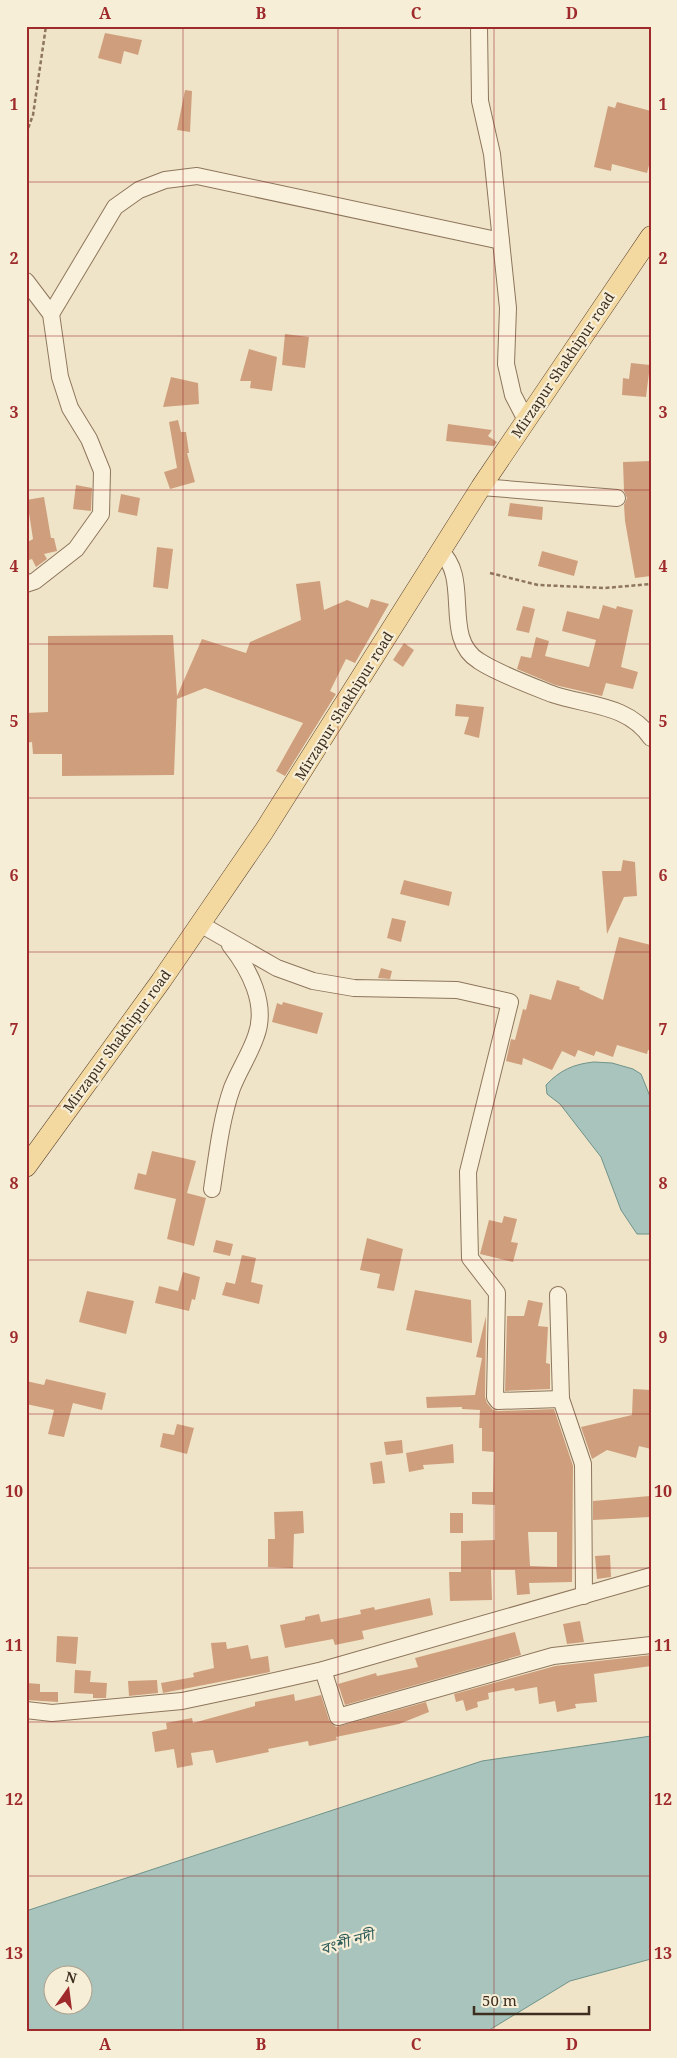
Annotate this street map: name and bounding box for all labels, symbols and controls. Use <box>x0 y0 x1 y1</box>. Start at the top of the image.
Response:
text: A <box>99 2 112 24</box>
text: B <box>256 2 267 24</box>
text: C <box>411 2 422 24</box>
text: D <box>566 2 578 24</box>
text: 1 <box>9 93 19 115</box>
text: 1 <box>658 93 668 115</box>
text: 2 <box>9 247 19 269</box>
text: 2 <box>658 247 668 269</box>
street label: Mirzapur Shakhipur road <box>507 288 619 441</box>
text: 3 <box>9 401 19 423</box>
text: 3 <box>658 401 668 423</box>
text: 4 <box>9 555 19 577</box>
text: 4 <box>658 555 668 577</box>
street label: Mirzapur Shakhipur road <box>290 628 397 784</box>
text: 5 <box>9 710 19 732</box>
text: 5 <box>658 710 668 732</box>
text: 6 <box>9 864 19 886</box>
text: 6 <box>658 864 668 886</box>
street label: Mirzapur Shakhipur road <box>58 965 175 1116</box>
text: 7 <box>9 1018 19 1040</box>
text: 7 <box>658 1018 668 1040</box>
text: 8 <box>9 1172 19 1194</box>
text: 8 <box>658 1172 668 1194</box>
text: 9 <box>9 1326 19 1348</box>
text: 9 <box>658 1326 668 1348</box>
text: 10 <box>5 1480 23 1502</box>
text: 10 <box>654 1480 672 1502</box>
text: 11 <box>5 1634 23 1656</box>
text: 11 <box>654 1634 672 1656</box>
text: 12 <box>5 1788 23 1810</box>
text: 12 <box>654 1788 672 1810</box>
water label: বংশী নদী <box>318 1923 379 1958</box>
text: 13 <box>5 1942 23 1964</box>
text: 13 <box>654 1942 672 1964</box>
north arrow <box>42 1966 92 2016</box>
text: N <box>64 1966 79 1987</box>
scale bar <box>474 1983 590 2015</box>
text: 50 m <box>482 1990 517 2010</box>
text: A <box>99 2033 112 2055</box>
text: B <box>256 2033 267 2055</box>
text: C <box>411 2033 422 2055</box>
text: D <box>566 2033 578 2055</box>

